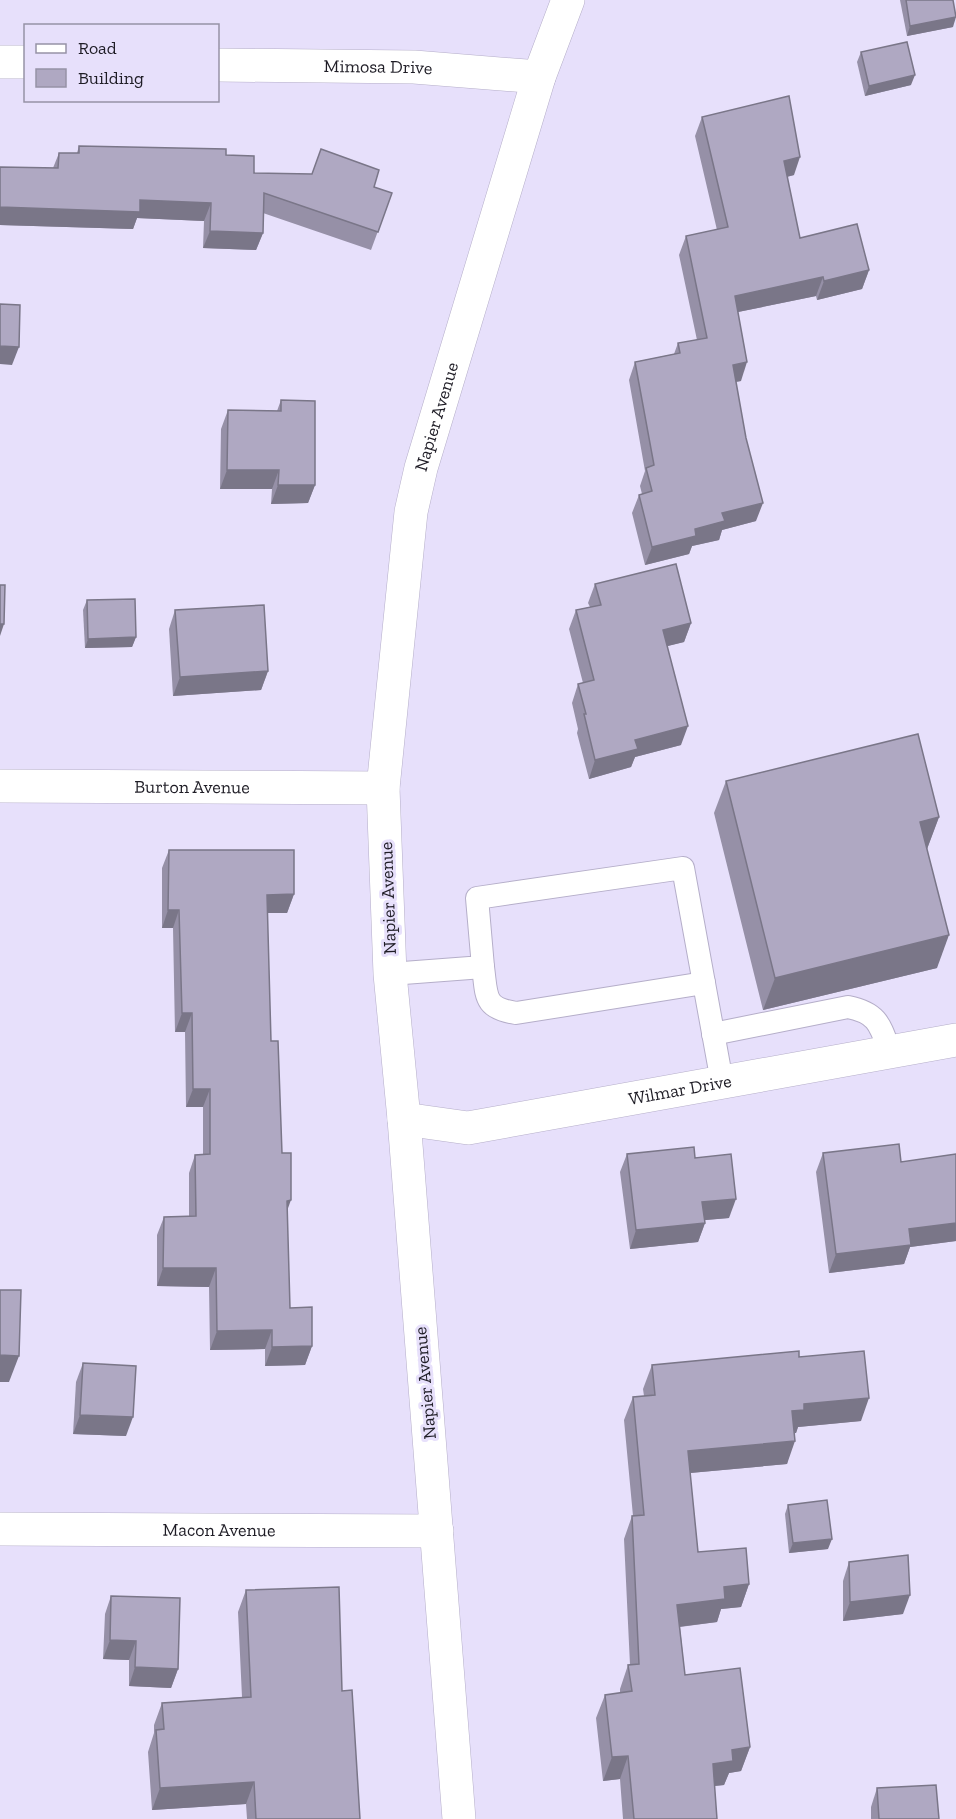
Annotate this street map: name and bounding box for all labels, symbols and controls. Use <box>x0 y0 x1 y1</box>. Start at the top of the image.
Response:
legend <box>24 24 219 102</box>
text: Road <box>78 37 117 59</box>
street label: Mimosa Drive <box>323 55 433 79</box>
text: Building <box>78 67 144 89</box>
street label: Napier Avenue <box>410 360 463 474</box>
street label: Burton Avenue <box>134 776 250 798</box>
street label: Napier Avenue <box>375 841 401 955</box>
street label: Wilmar Drive <box>627 1070 733 1110</box>
street label: Napier Avenue <box>409 1326 441 1440</box>
street label: Macon Avenue <box>162 1519 276 1541</box>

